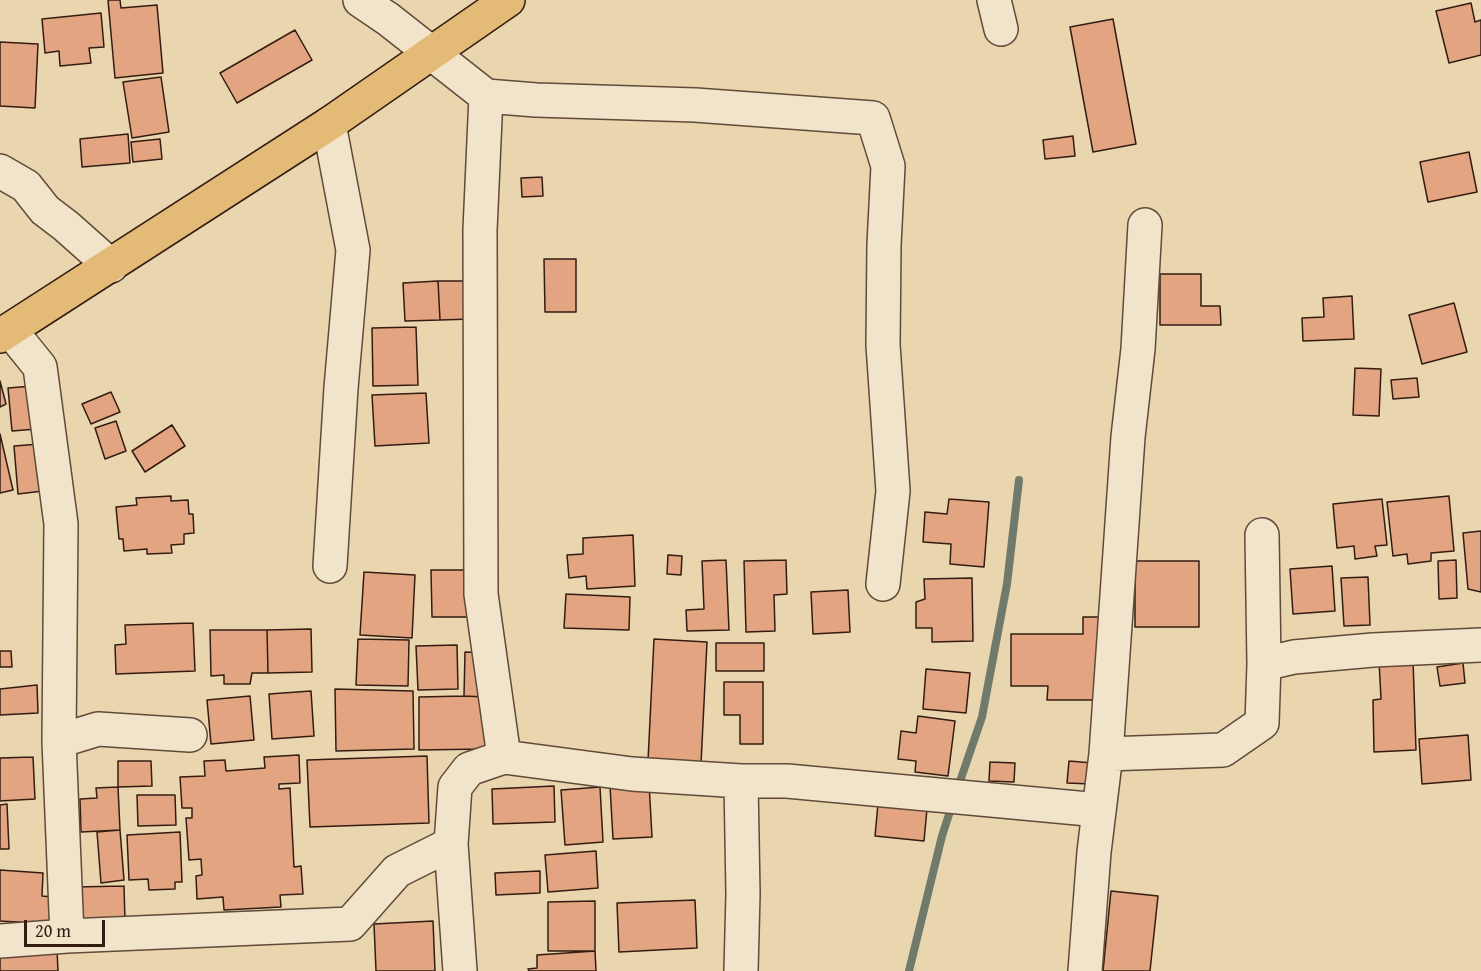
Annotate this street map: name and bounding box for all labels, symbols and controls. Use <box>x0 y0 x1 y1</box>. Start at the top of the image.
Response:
scale bar <box>27 908 108 946</box>
text: 20 m <box>35 917 71 944</box>

